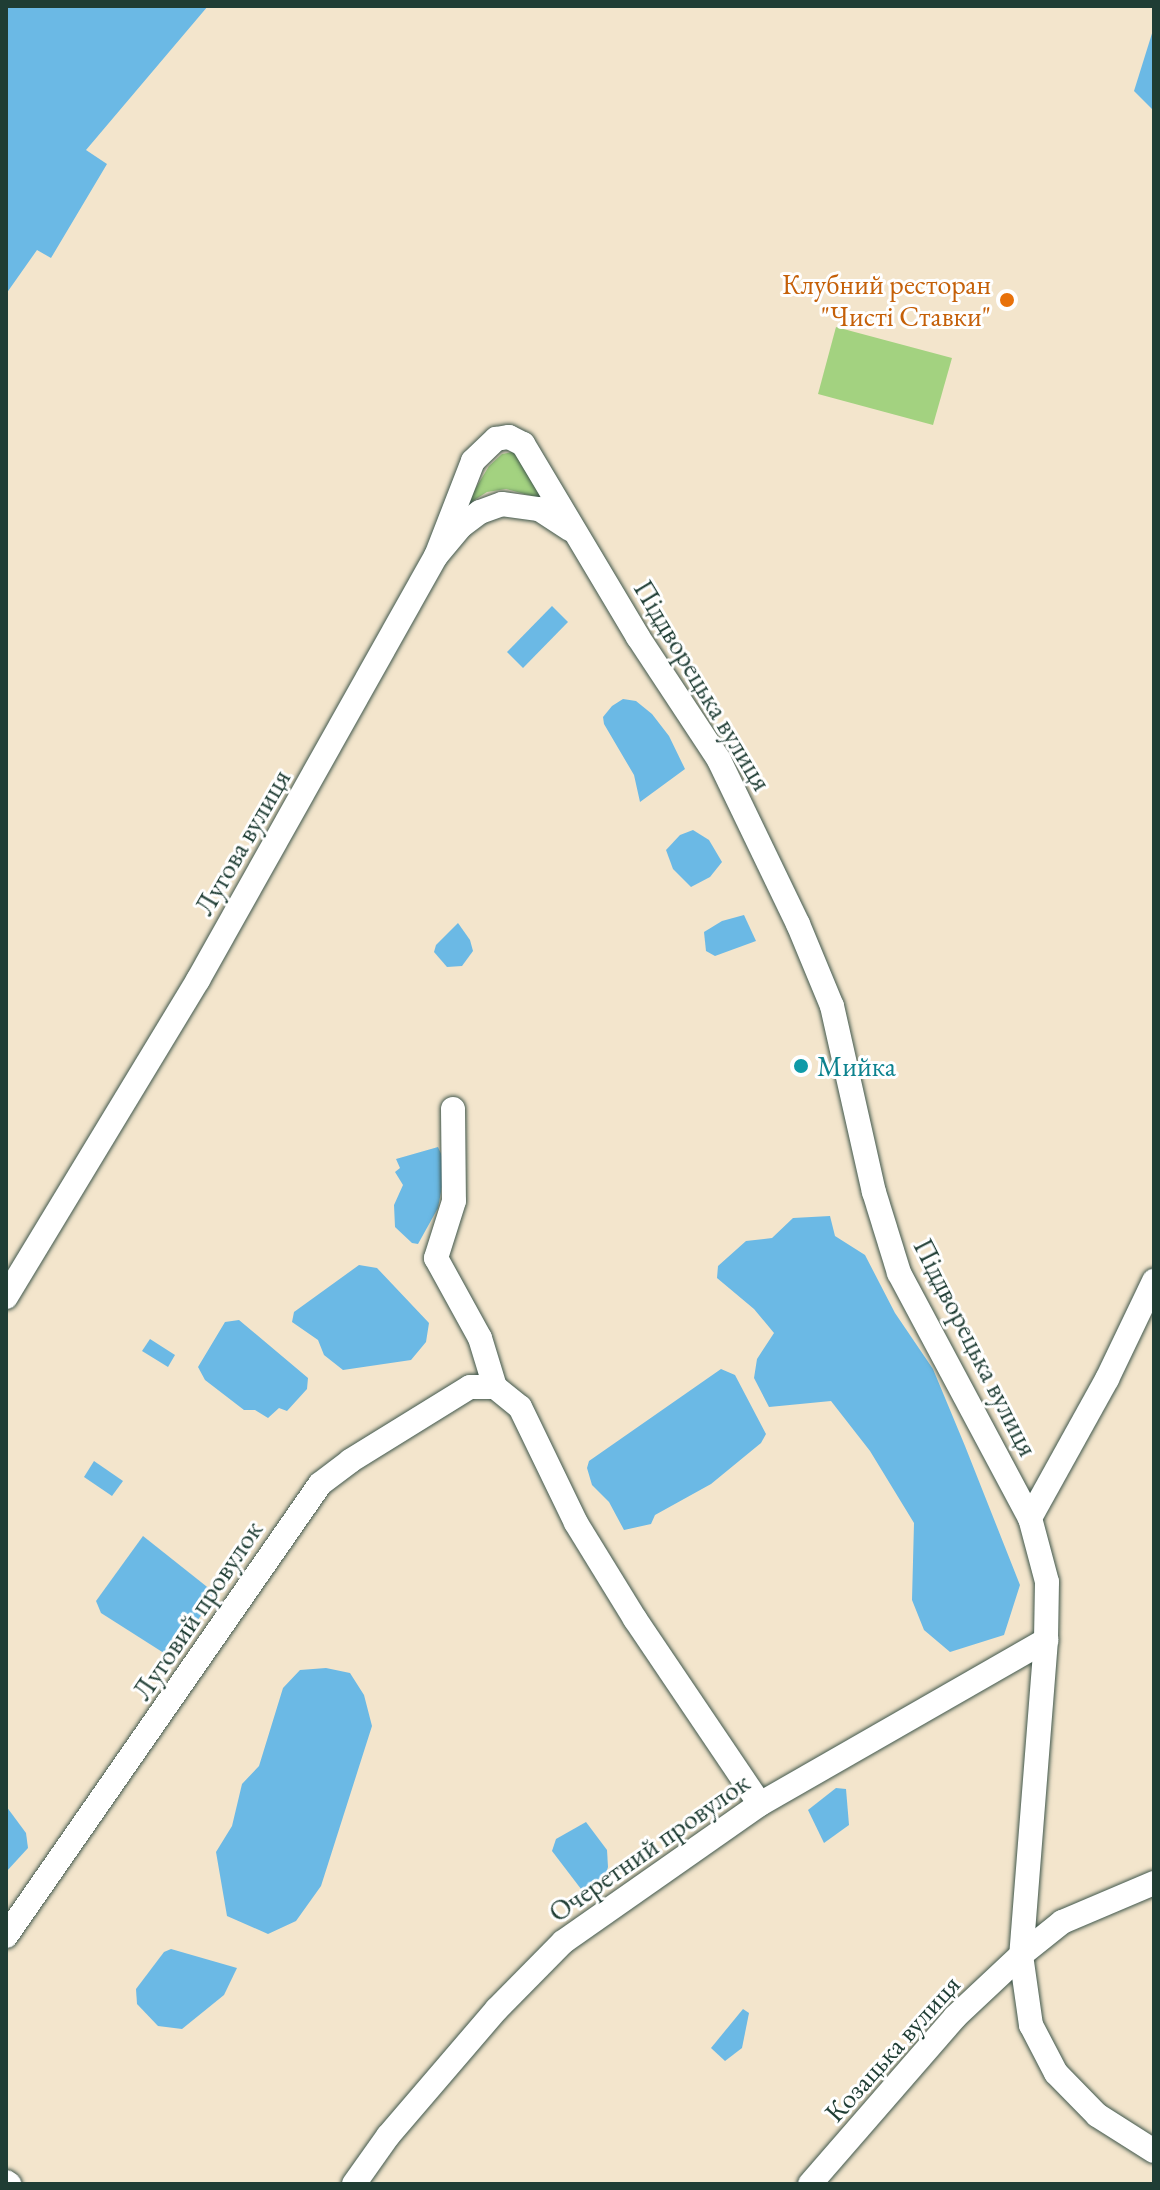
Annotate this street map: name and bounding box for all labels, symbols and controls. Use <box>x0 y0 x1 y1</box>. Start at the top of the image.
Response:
place label: Клубний ресторан "Чисті Ставки" <box>782 267 991 333</box>
marker: Клубний ресторан "Чисті Ставки" <box>998 291 1016 309</box>
street label: Піддворецька вулиця <box>627 574 779 796</box>
street label: Лугова вулиця <box>187 763 297 921</box>
place label: Мийка <box>817 1049 896 1083</box>
marker: Мийка <box>792 1057 810 1075</box>
street label: Піддворецька вулиця <box>907 1232 1045 1462</box>
street label: Луговий провулок <box>125 1514 269 1706</box>
street label: Очеретний провулок <box>542 1765 756 1929</box>
street label: Козацька вулиця <box>817 1967 967 2129</box>

